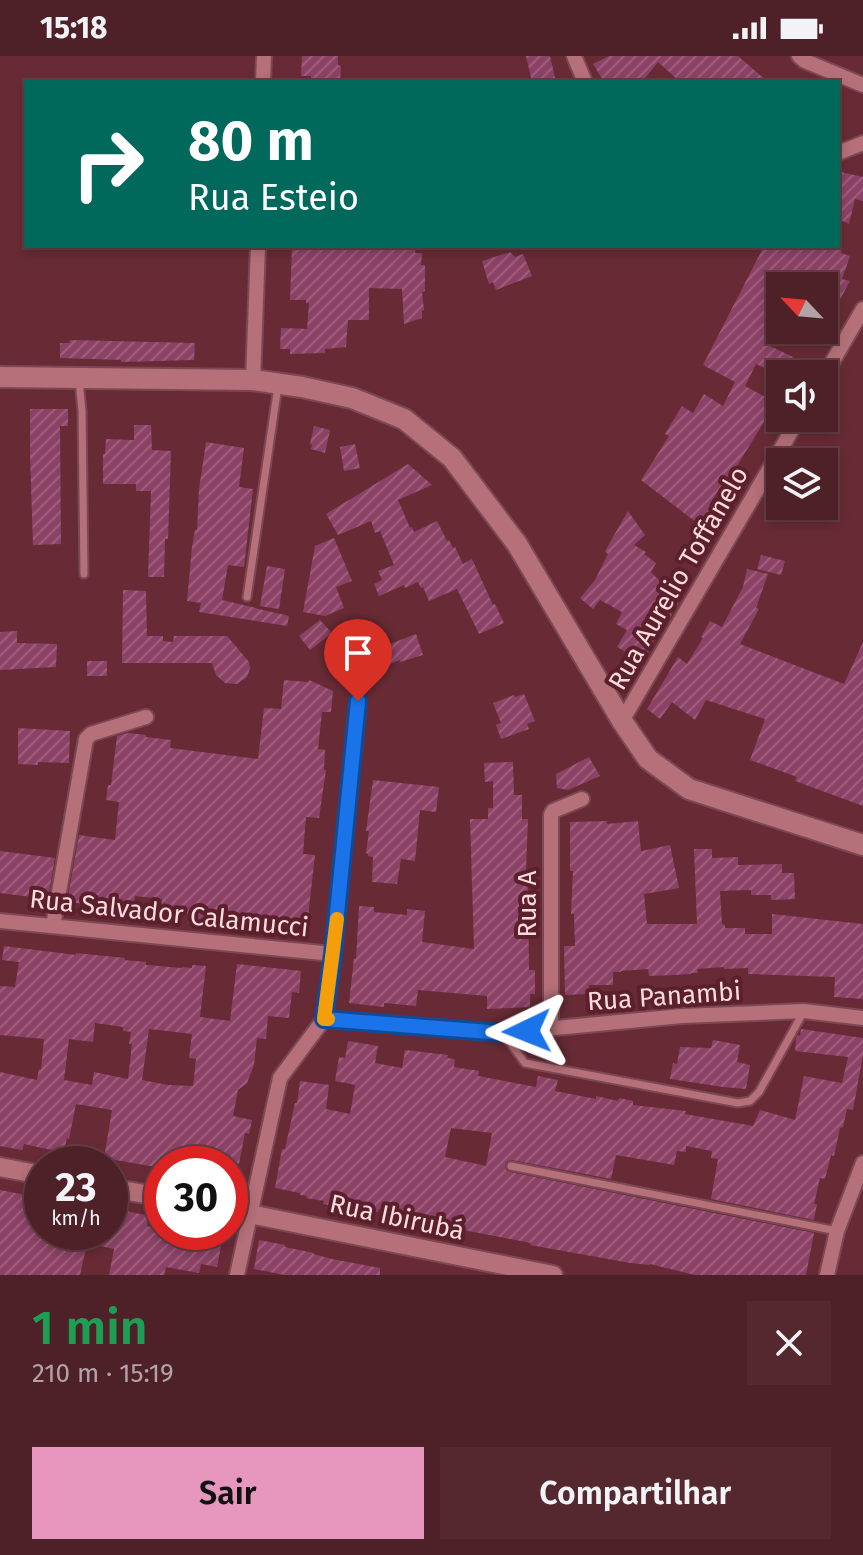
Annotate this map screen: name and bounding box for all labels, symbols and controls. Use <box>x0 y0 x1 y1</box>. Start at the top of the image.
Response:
text: 15:18 <box>40 10 108 46</box>
text: 80 m <box>188 108 314 175</box>
icon: right <box>56 112 160 216</box>
text: Rua Esteio <box>188 176 359 220</box>
north arrow <box>766 272 838 344</box>
map controls <box>766 272 838 520</box>
button: sound <box>766 360 838 432</box>
button: layers <box>766 448 838 520</box>
street label: Rua Aurelio Toffanelo <box>602 461 755 695</box>
pin <box>324 619 392 701</box>
icon: arrive <box>336 631 380 675</box>
street label: Rua A <box>512 871 543 937</box>
street label: Rua Salvador Calamucci <box>28 883 310 944</box>
street label: Rua Panambi <box>586 976 742 1017</box>
position arrow <box>485 989 569 1073</box>
speed limit sign: 30 <box>144 1146 248 1250</box>
text: 23 <box>55 1164 97 1212</box>
street label: Rua Ibirubá <box>327 1188 467 1247</box>
text: km/h <box>51 1206 101 1230</box>
text: 1 min <box>32 1299 148 1357</box>
button: close <box>747 1301 831 1385</box>
text: 210 m · 15:19 <box>32 1358 174 1389</box>
button: Sair <box>32 1447 424 1539</box>
button: Compartilhar <box>440 1447 831 1539</box>

